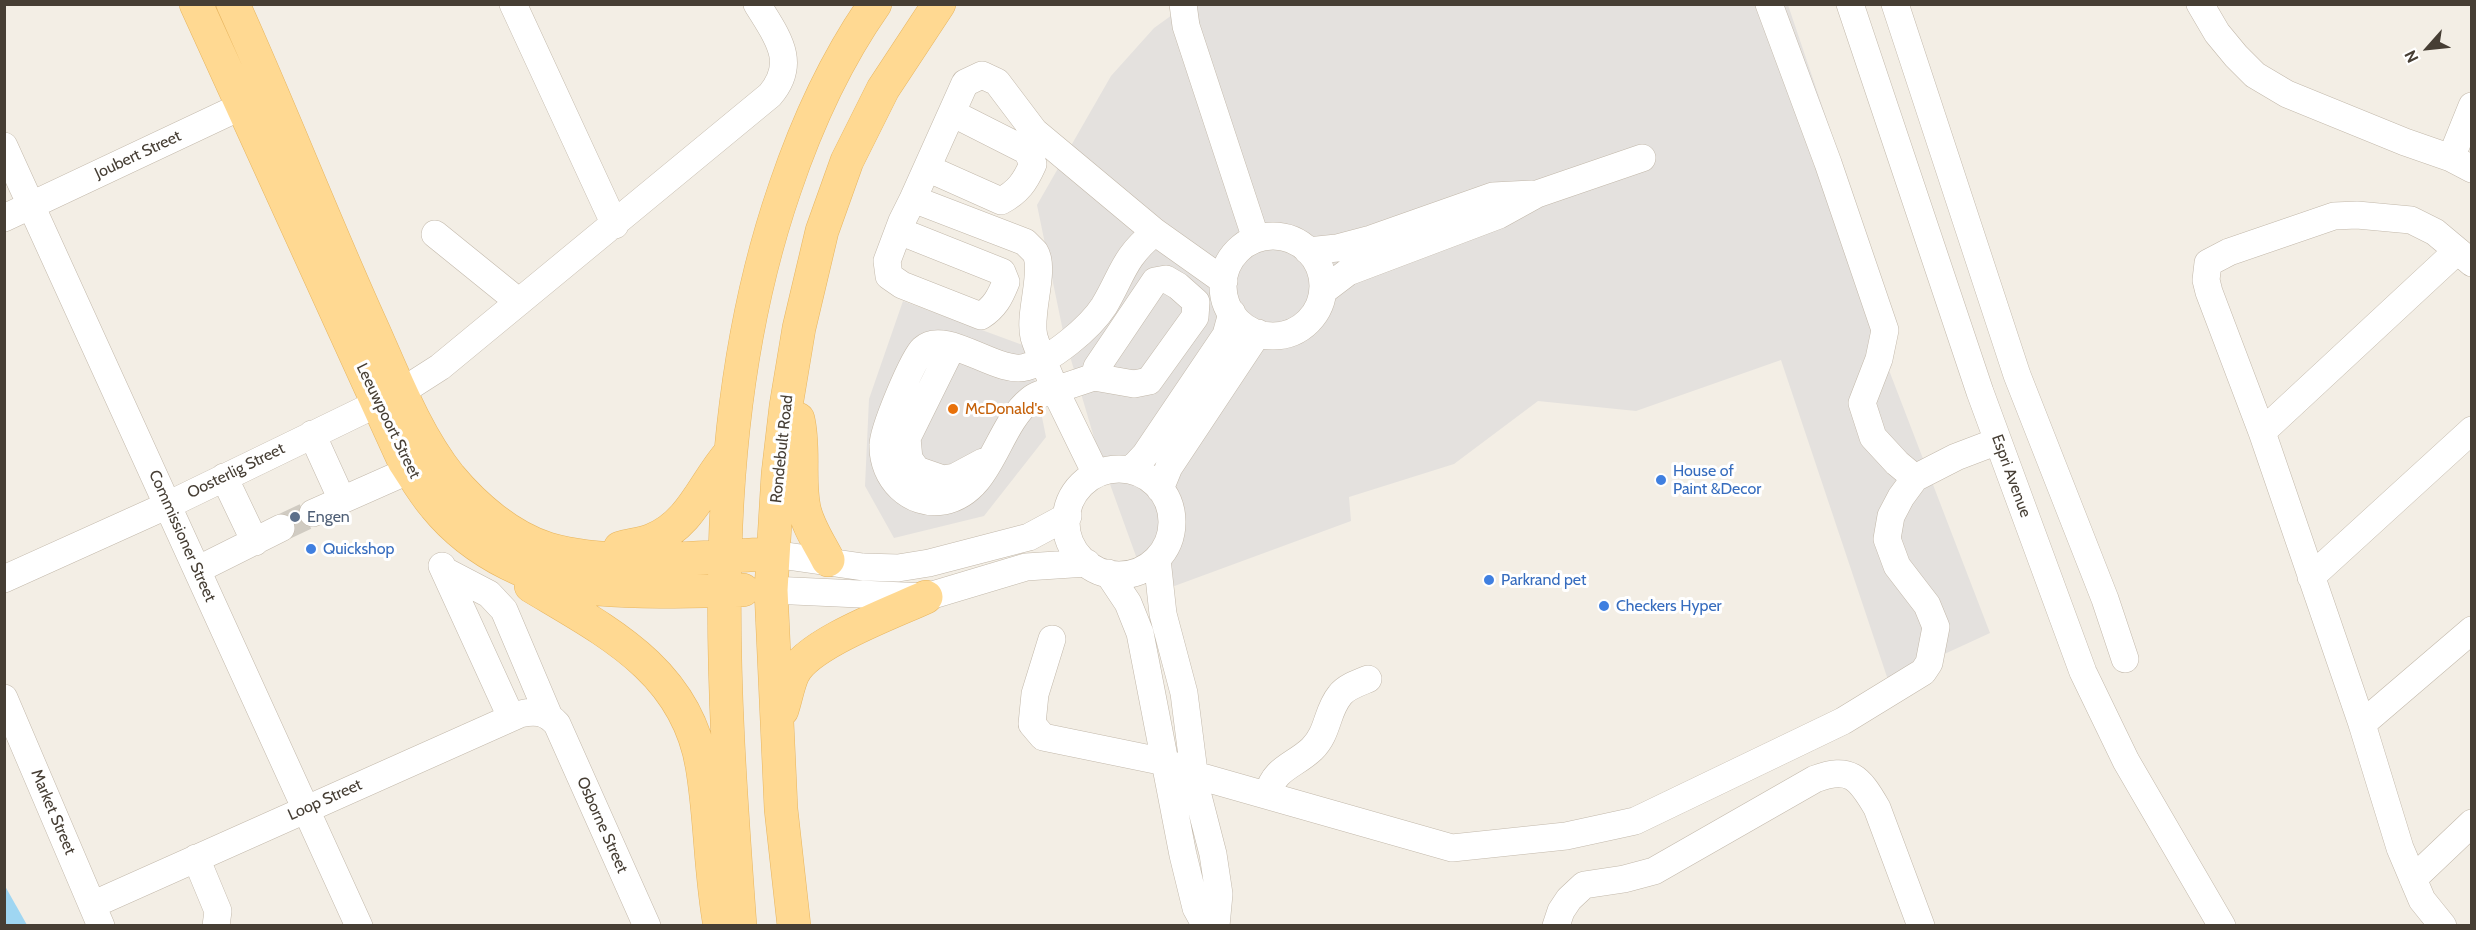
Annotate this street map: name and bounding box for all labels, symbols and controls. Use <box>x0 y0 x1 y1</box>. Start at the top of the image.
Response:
north arrow <box>2398 18 2458 78</box>
text: N <box>2400 47 2423 66</box>
street label: Joubert Street <box>92 127 184 183</box>
street label: Leeuwpoort Street <box>352 360 424 482</box>
street label: Rondebult Road <box>767 394 797 504</box>
place label: McDonald's <box>965 399 1044 419</box>
marker: McDonald's <box>946 402 960 416</box>
street label: Espri Avenue <box>1987 432 2035 520</box>
street label: Oosterlig Street <box>184 439 288 503</box>
place label: House of Paint &Decor <box>1673 461 1761 499</box>
street label: Commissioner Street <box>144 467 220 605</box>
marker: House of Paint &Decor <box>1654 473 1668 487</box>
place label: Engen <box>307 507 350 527</box>
marker: Engen <box>288 510 302 524</box>
place label: Quickshop <box>323 539 394 559</box>
marker: Quickshop <box>304 542 318 556</box>
place label: Parkrand pet <box>1501 570 1586 590</box>
marker: Parkrand pet <box>1482 573 1496 587</box>
place label: Checkers Hyper <box>1616 596 1722 616</box>
marker: Checkers Hyper <box>1597 599 1611 613</box>
street label: Market Street <box>26 766 80 858</box>
street label: Osborne Street <box>572 774 632 876</box>
street label: Loop Street <box>285 775 365 825</box>

